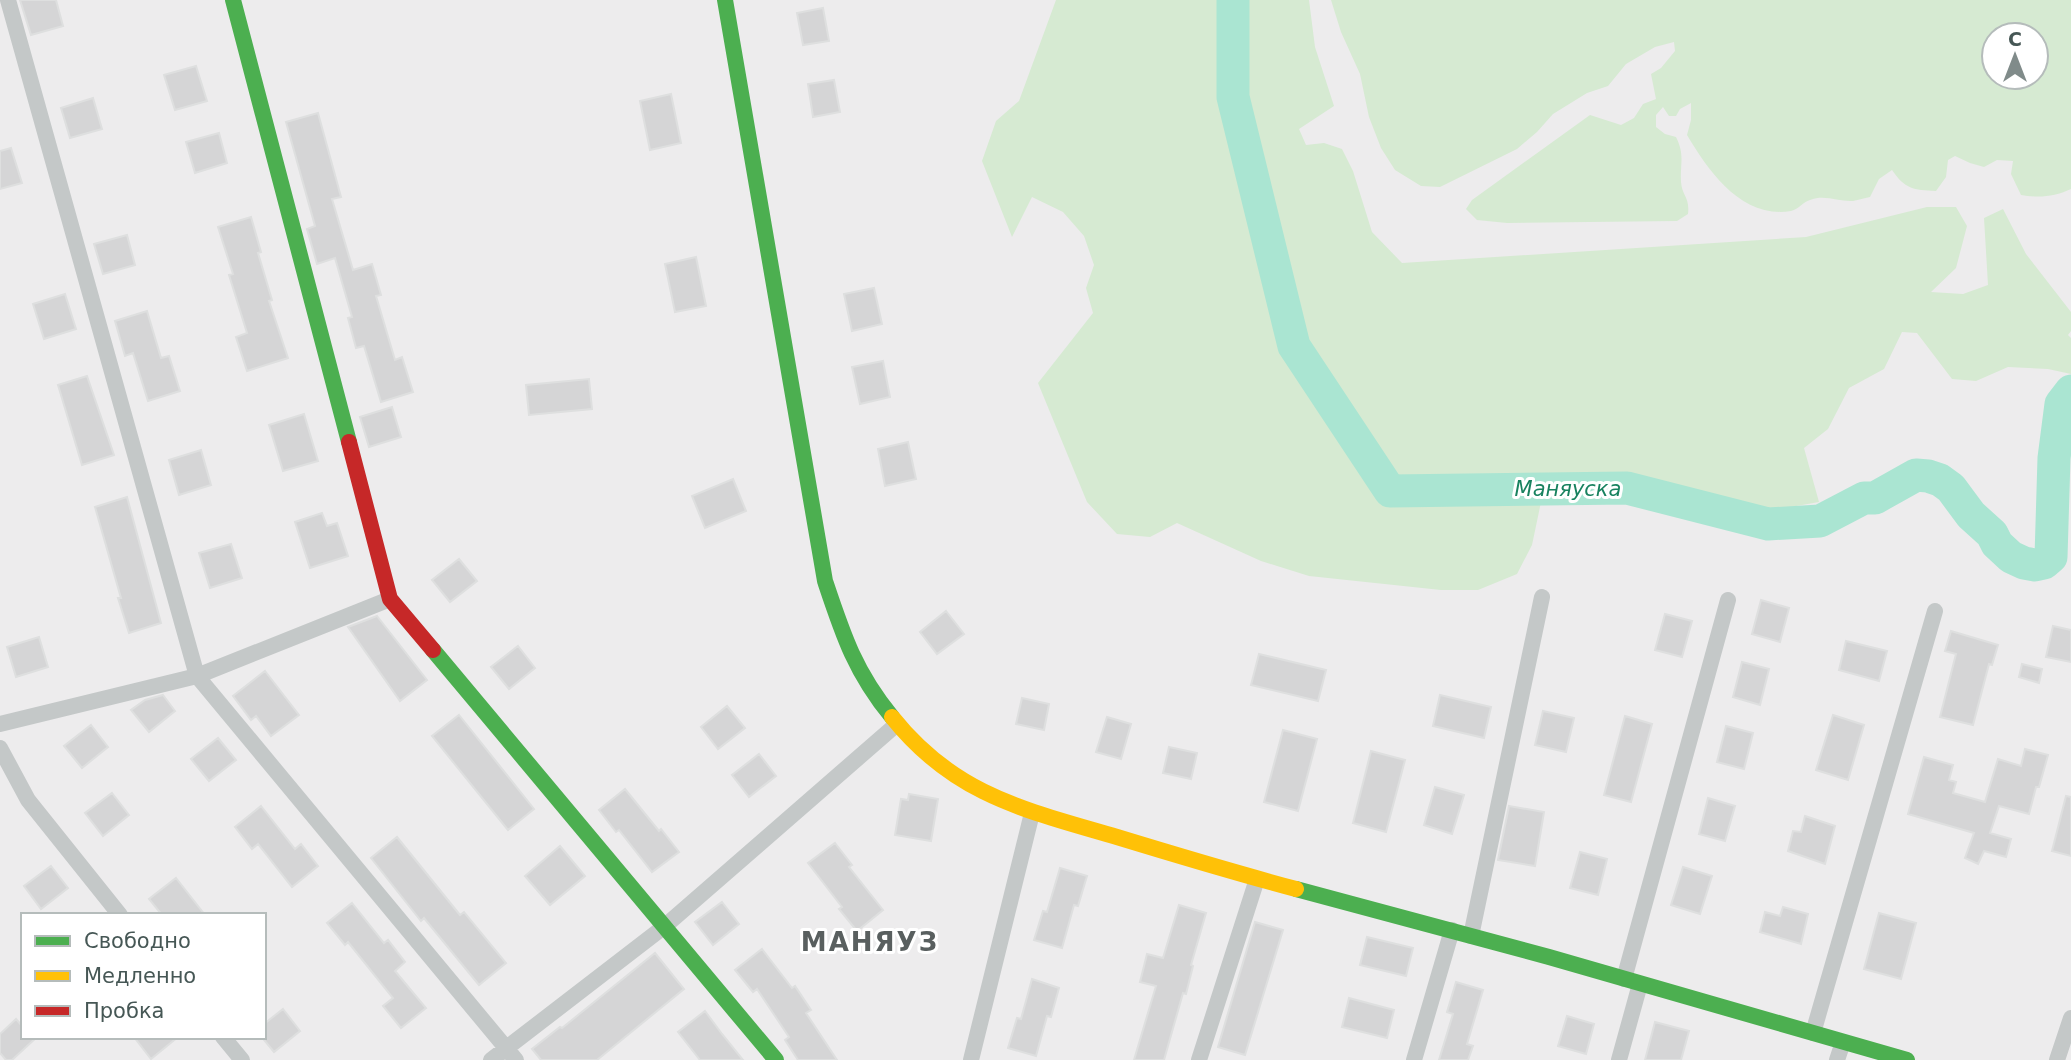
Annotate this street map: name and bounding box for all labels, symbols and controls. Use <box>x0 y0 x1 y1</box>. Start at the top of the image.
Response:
north arrow <box>1980 21 2050 91</box>
text: С <box>2008 28 2022 50</box>
water label: Маняуска <box>1515 477 1621 501</box>
legend <box>21 913 266 1039</box>
district label: МАНЯУЗ <box>801 927 939 957</box>
text: Свободно <box>84 929 191 953</box>
text: Медленно <box>84 964 196 988</box>
text: Пробка <box>84 999 164 1023</box>

